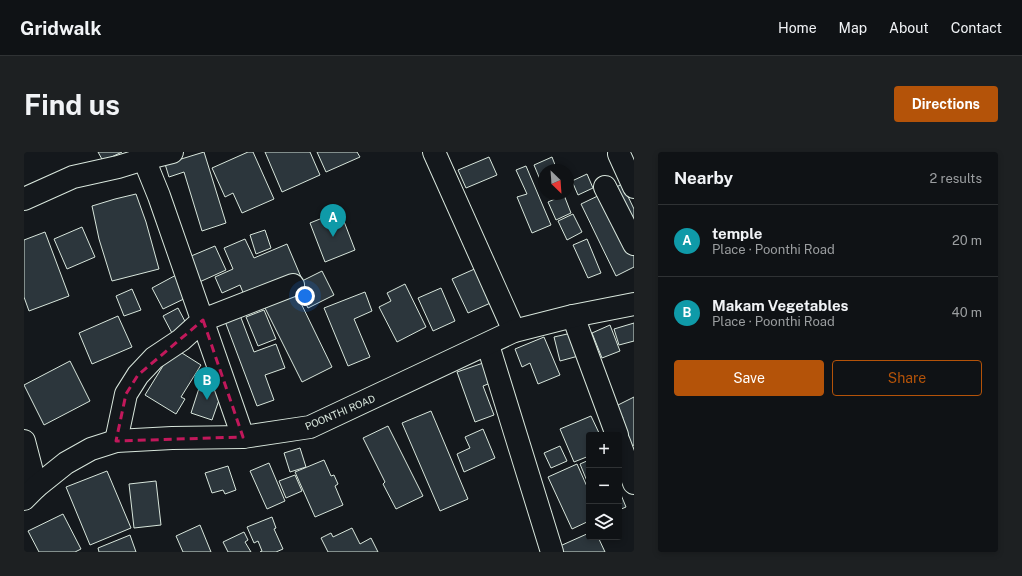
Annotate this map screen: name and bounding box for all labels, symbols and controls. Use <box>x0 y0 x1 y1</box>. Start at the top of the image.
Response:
text: Gridwalk <box>20 17 101 39</box>
text: Home <box>778 20 817 36</box>
text: Map <box>839 20 867 36</box>
text: About <box>889 20 929 36</box>
text: Contact <box>951 20 1002 36</box>
button: Directions <box>894 86 998 122</box>
text: Find us <box>24 88 120 121</box>
north arrow <box>538 164 574 200</box>
text: Nearby <box>674 168 733 188</box>
text: 2 results <box>930 171 982 186</box>
pin: A <box>320 204 346 237</box>
text: temple <box>712 225 762 242</box>
text: A <box>682 233 692 248</box>
text: 20 m <box>952 233 982 248</box>
text: Place · Poonthi Road <box>712 242 835 257</box>
your location <box>295 286 315 306</box>
text: Makam Vegetables <box>712 297 849 314</box>
text: B <box>683 305 691 320</box>
text: 40 m <box>951 305 982 320</box>
text: Place · Poonthi Road <box>712 314 835 329</box>
button: Save <box>674 360 824 396</box>
button: Share <box>832 360 982 396</box>
pin: B <box>194 367 220 400</box>
street label: POONTHI ROAD <box>303 392 377 432</box>
map controls <box>586 432 622 540</box>
button: + <box>586 432 622 468</box>
button: − <box>586 468 622 504</box>
button: layers <box>586 504 622 540</box>

